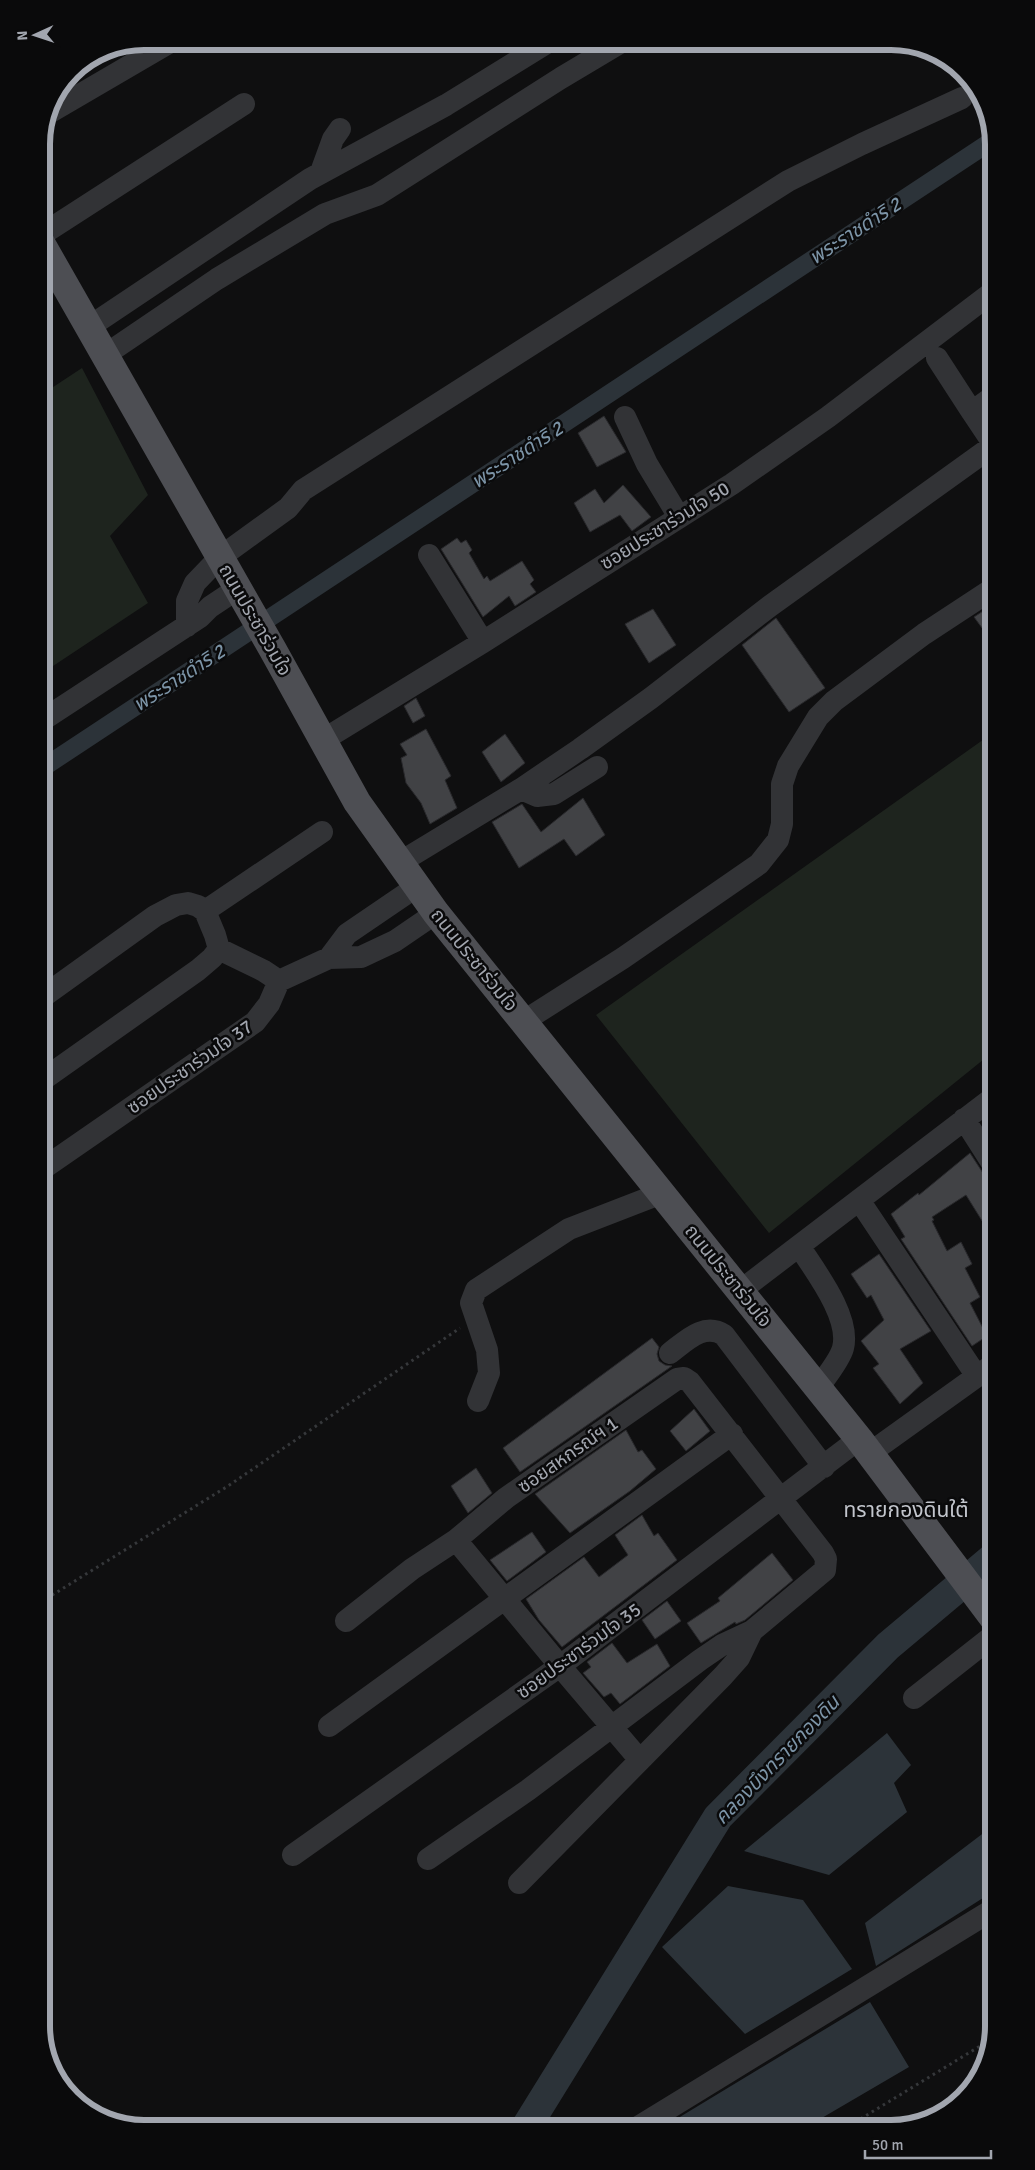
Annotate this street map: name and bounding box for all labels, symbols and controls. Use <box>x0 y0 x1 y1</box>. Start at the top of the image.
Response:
north arrow <box>10 10 60 60</box>
text: N <box>14 30 31 41</box>
water label: พระราชดำริ 2 <box>804 191 907 270</box>
water label: พระราชดำริ 2 <box>466 415 569 494</box>
street label: ซอยประชาร่วมใจ 50 <box>596 477 734 575</box>
street label: ถนนประชาร่วมใจ <box>213 560 297 680</box>
water label: พระราชดำริ 2 <box>128 638 231 717</box>
street label: ถนนประชาร่วมใจ <box>425 904 523 1016</box>
street label: ซอยประชาร่วมใจ 37 <box>122 1015 258 1119</box>
street label: ถนนประชาร่วมใจ <box>679 1220 777 1332</box>
street label: ซอยสหกรณ์ฯ 1 <box>513 1412 623 1498</box>
district label: ทรายกองดินใต้ <box>844 1497 969 1523</box>
street label: ซอยประชาร่วมใจ 35 <box>512 1598 646 1704</box>
water label: คลองบึงทรายกองดิน <box>709 1689 846 1830</box>
scale bar <box>865 2128 991 2160</box>
text: 50 m <box>872 2136 903 2154</box>

